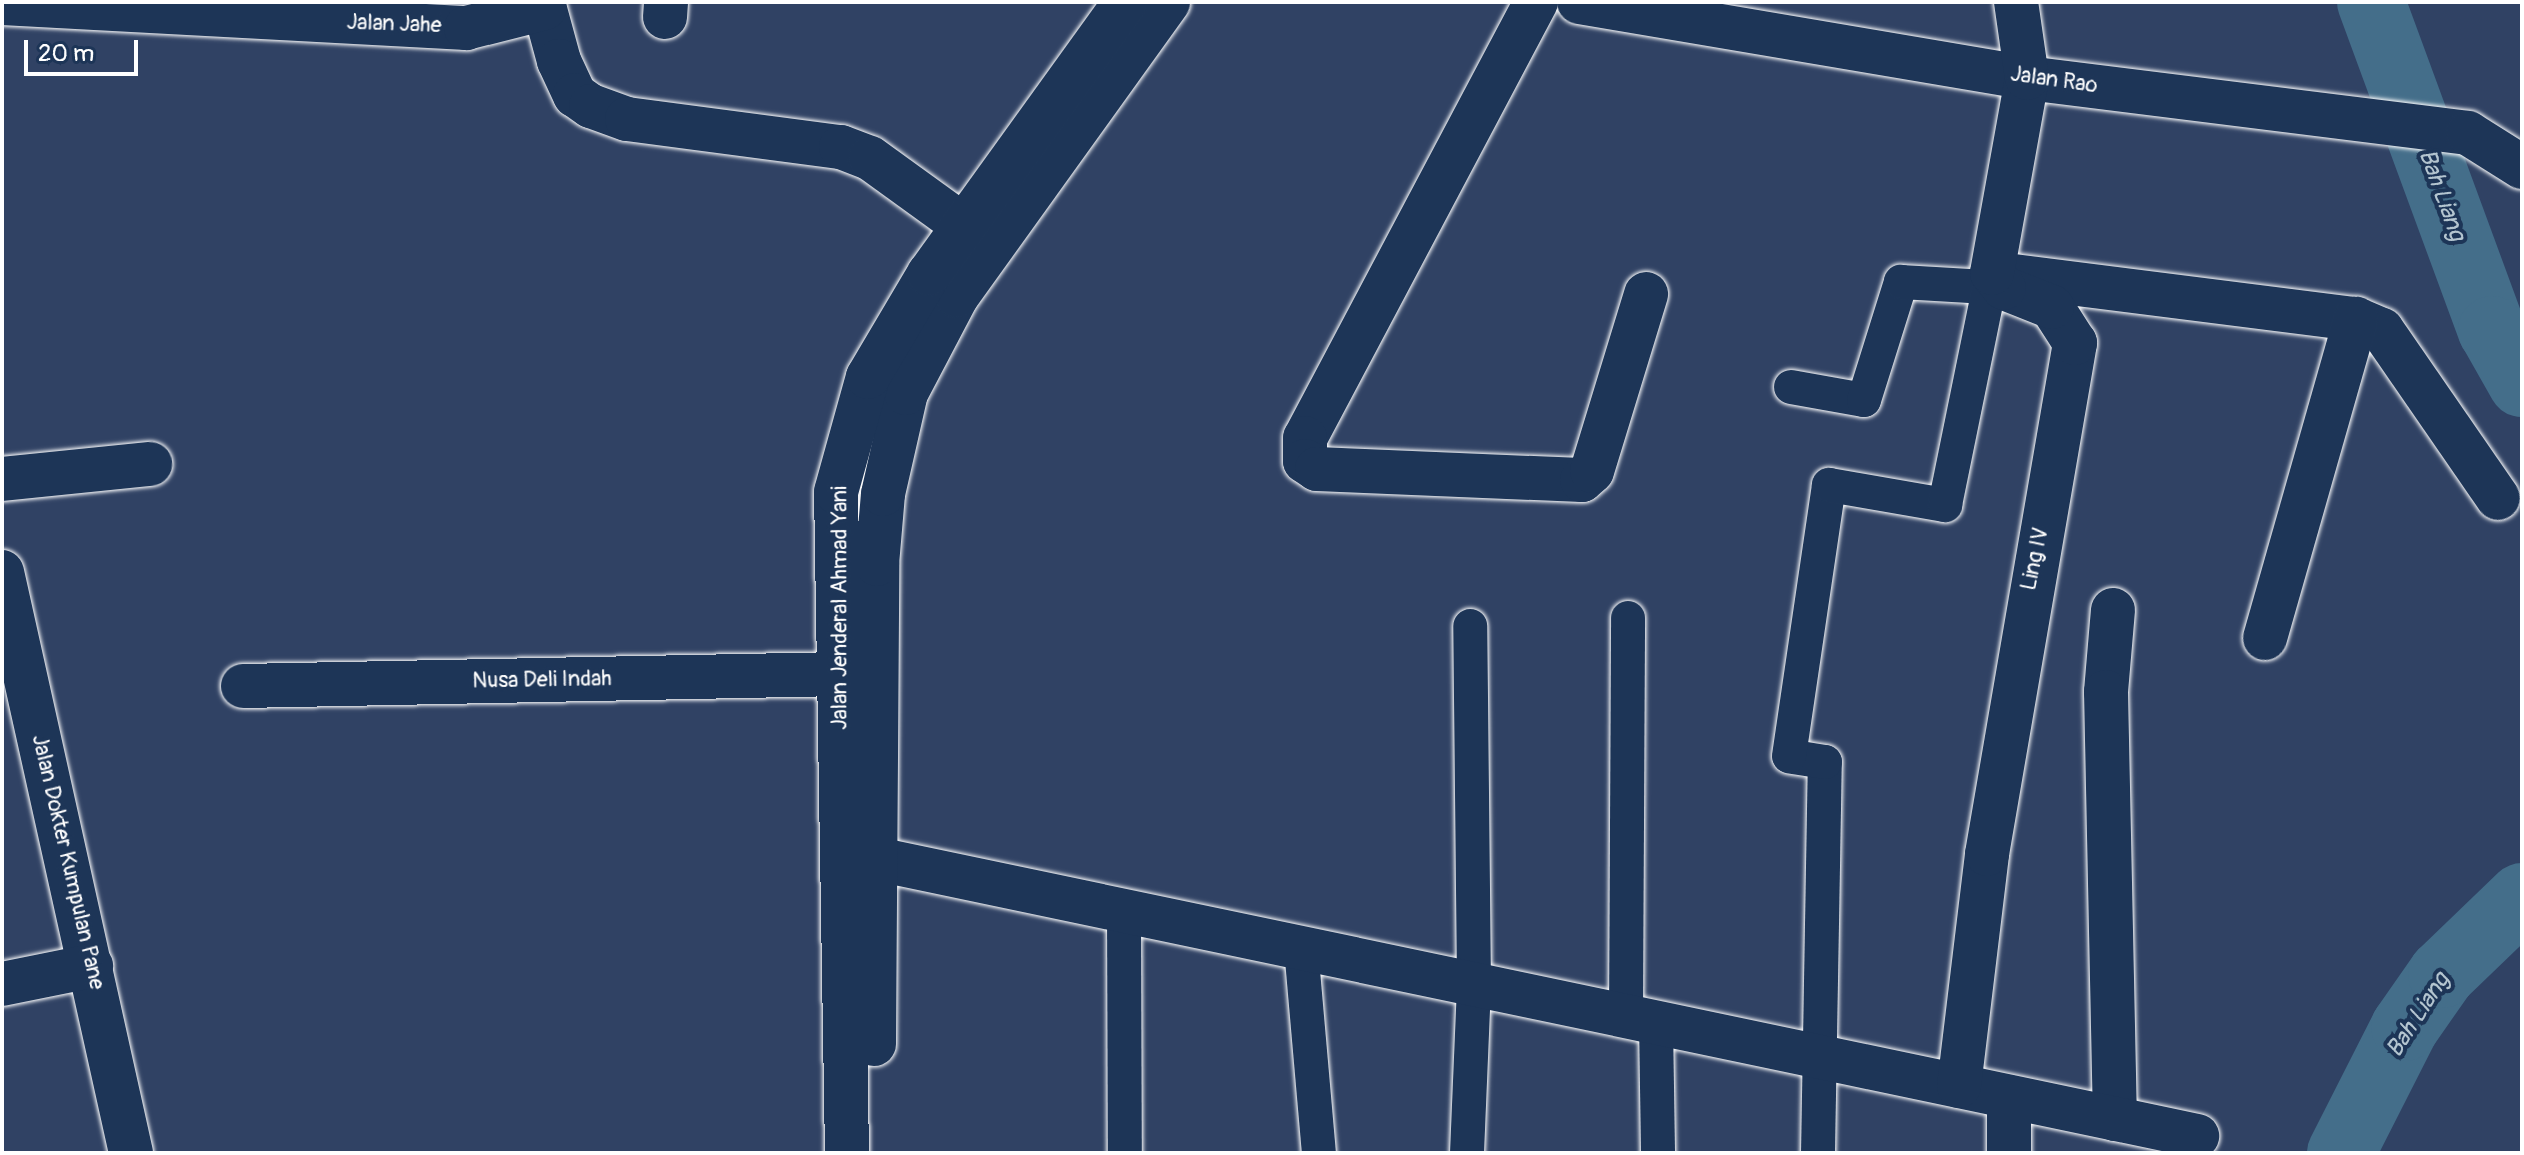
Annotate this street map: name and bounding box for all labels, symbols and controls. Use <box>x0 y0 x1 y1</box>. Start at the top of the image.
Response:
street label: Jalan Jahe <box>346 9 442 39</box>
scale bar <box>28 24 142 74</box>
text: 20 m <box>38 39 94 68</box>
street label: Jalan Rao <box>2009 61 2099 99</box>
water label: Bah Liang <box>2412 145 2472 245</box>
street label: Jalan Jenderal Ahmad Yani <box>827 486 853 730</box>
street label: Ling IV <box>2015 525 2055 593</box>
street label: Nusa Deli Indah <box>472 666 612 694</box>
street label: Jalan Dokter Kumpulan Pane <box>26 732 110 992</box>
water label: Bah Liang <box>2380 967 2456 1063</box>

